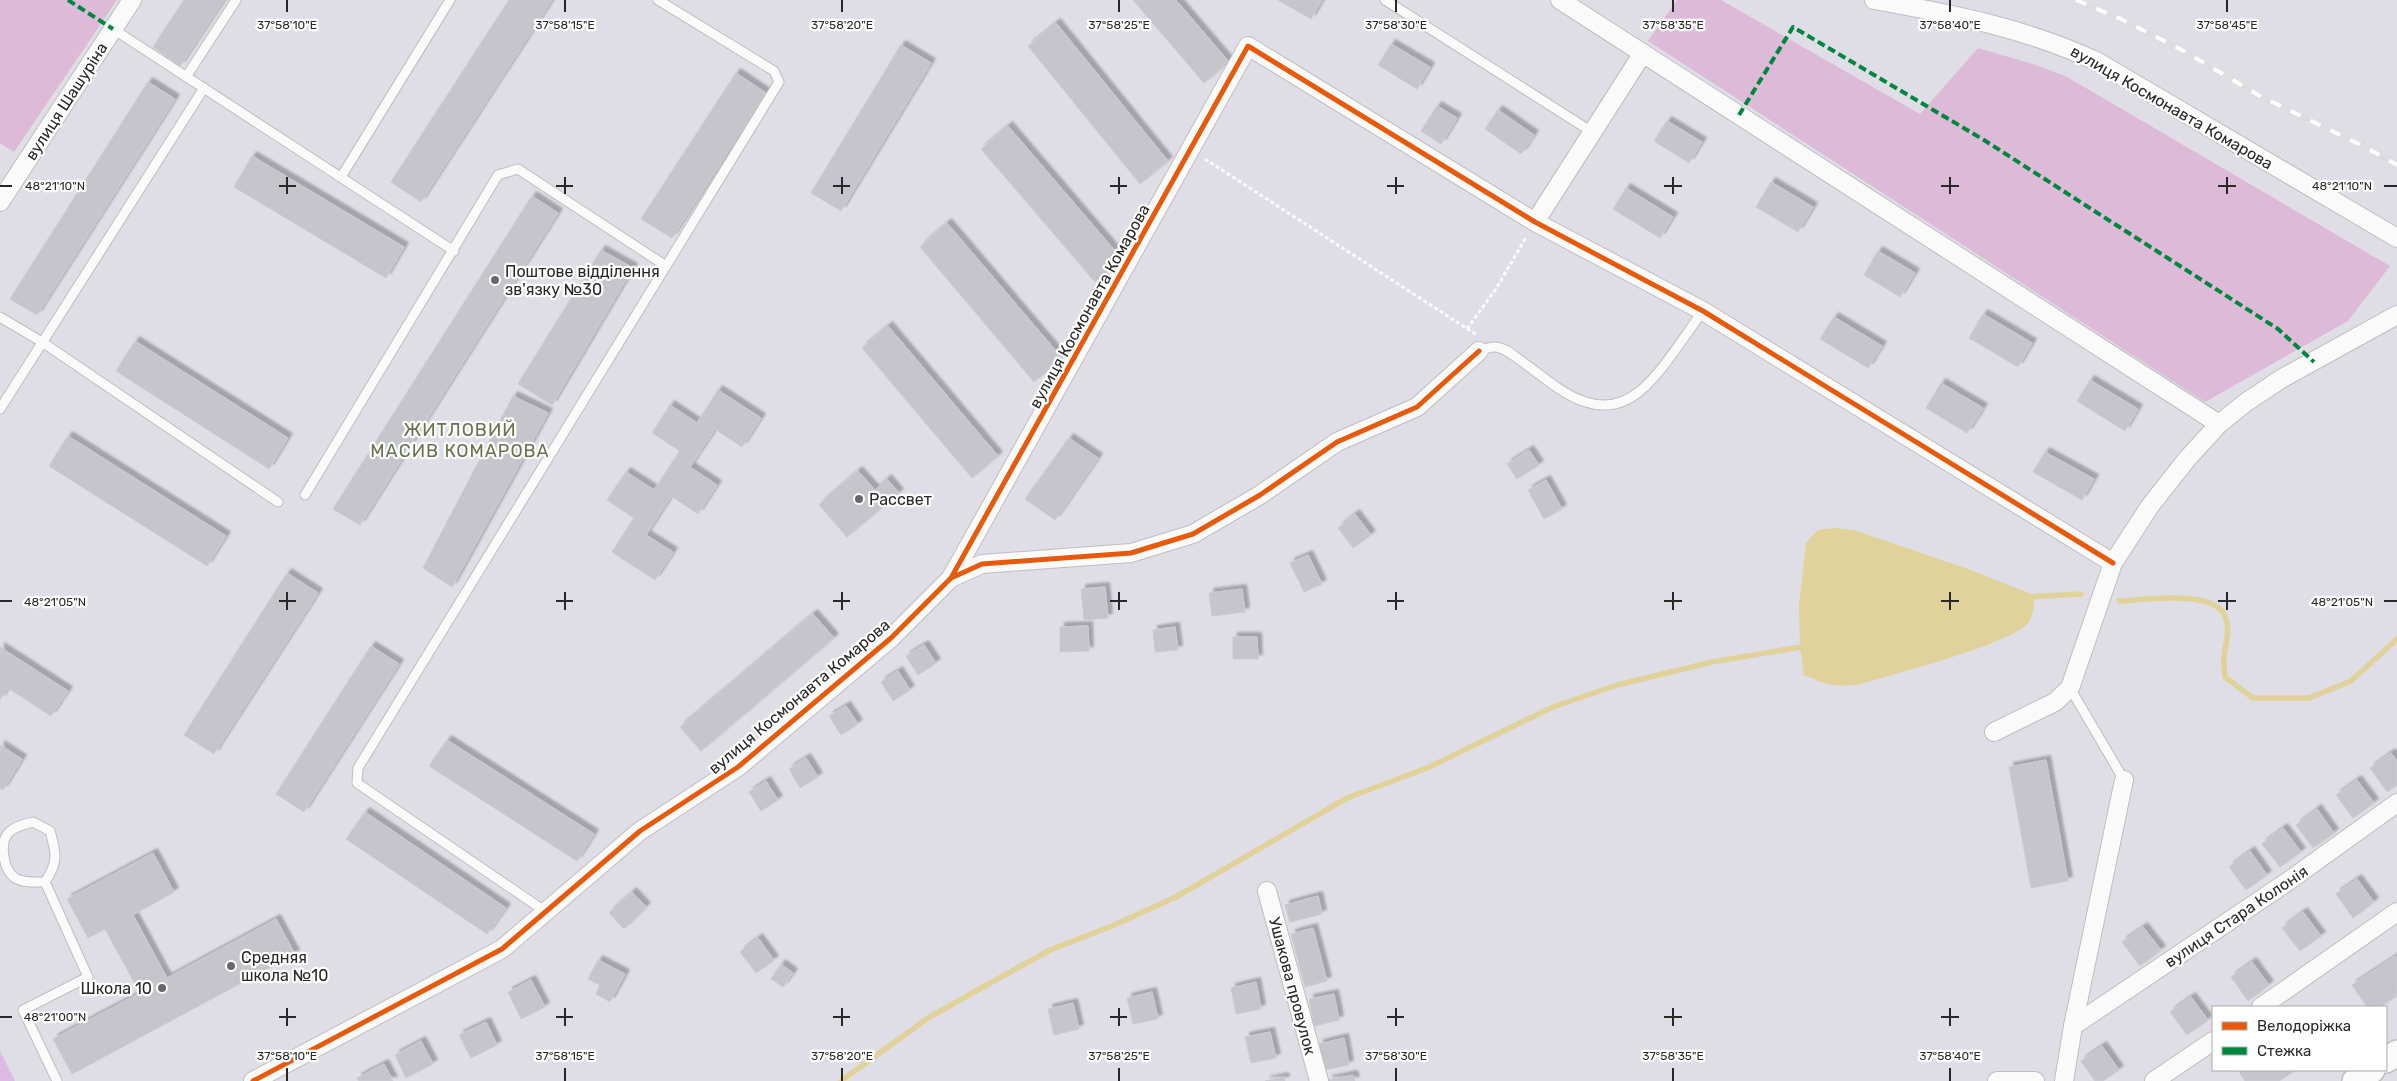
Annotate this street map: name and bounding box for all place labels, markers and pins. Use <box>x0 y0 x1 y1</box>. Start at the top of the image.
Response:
place label: Поштове відділення зв'язку №30 <box>505 262 660 299</box>
marker: Поштове відділення зв'язку №30 <box>489 274 501 286</box>
place label: Рассвет <box>869 490 932 509</box>
marker: Рассвет <box>853 493 865 505</box>
place label: Средняя школа №10 <box>241 948 328 985</box>
marker: Средняя школа №10 <box>225 960 237 972</box>
place label: Школа 10 <box>80 979 152 998</box>
marker: Школа 10 <box>156 982 168 994</box>

